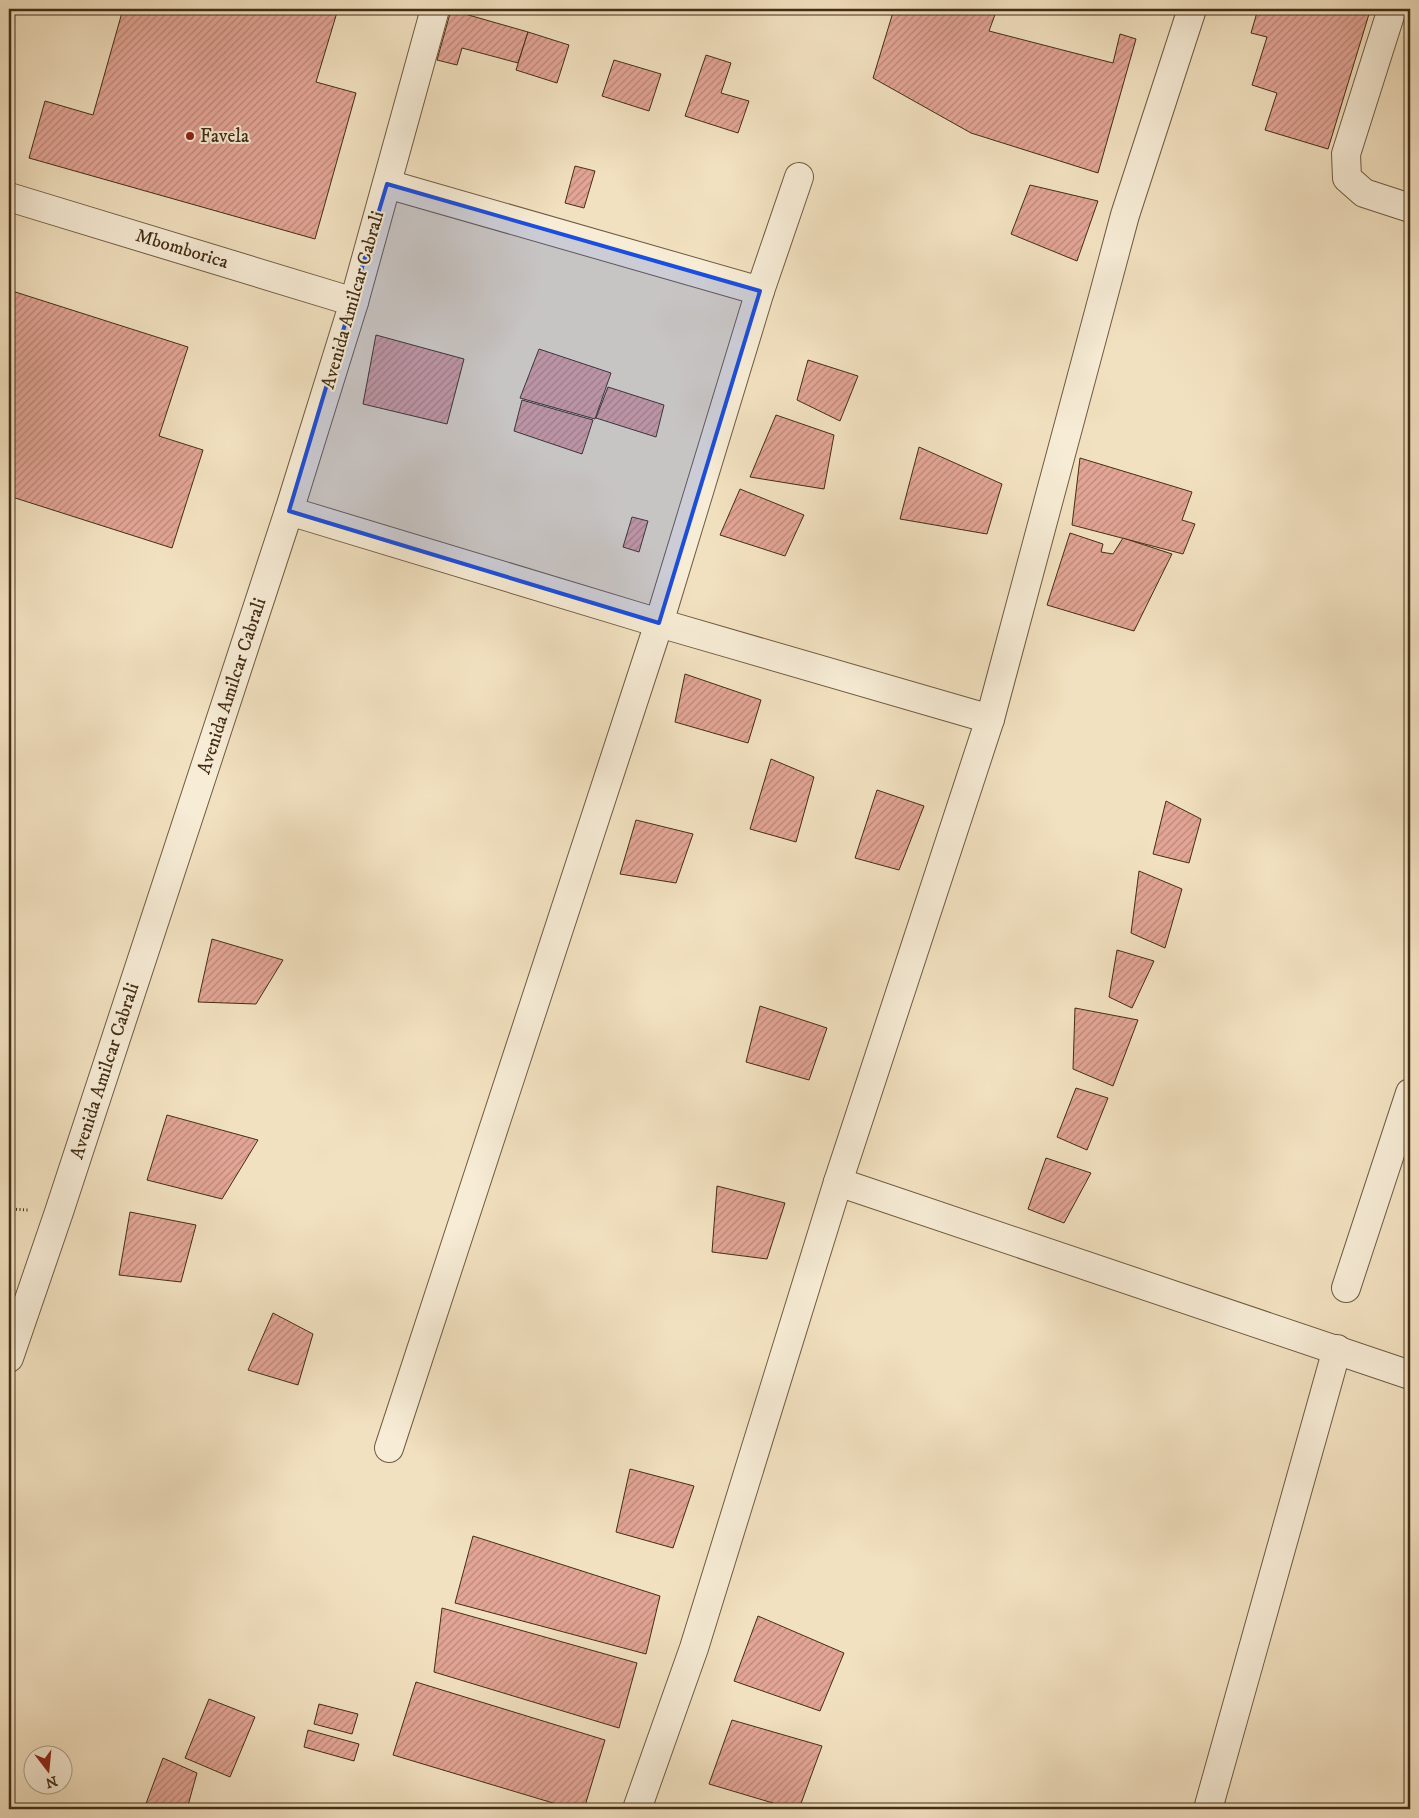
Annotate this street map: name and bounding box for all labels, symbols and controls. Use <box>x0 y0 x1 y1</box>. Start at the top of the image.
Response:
place label: Favela <box>200 125 249 148</box>
marker: Favela <box>184 130 196 142</box>
street label: Avenida Amilcar Cabrali <box>317 208 389 392</box>
street label: Mbomborica <box>133 224 231 274</box>
street label: Avenida Amilcar Cabrali <box>193 595 271 777</box>
street label: Avenida Amilcar Cabrali <box>66 980 144 1162</box>
north arrow <box>22 1746 72 1796</box>
text: N <box>43 1771 59 1792</box>

